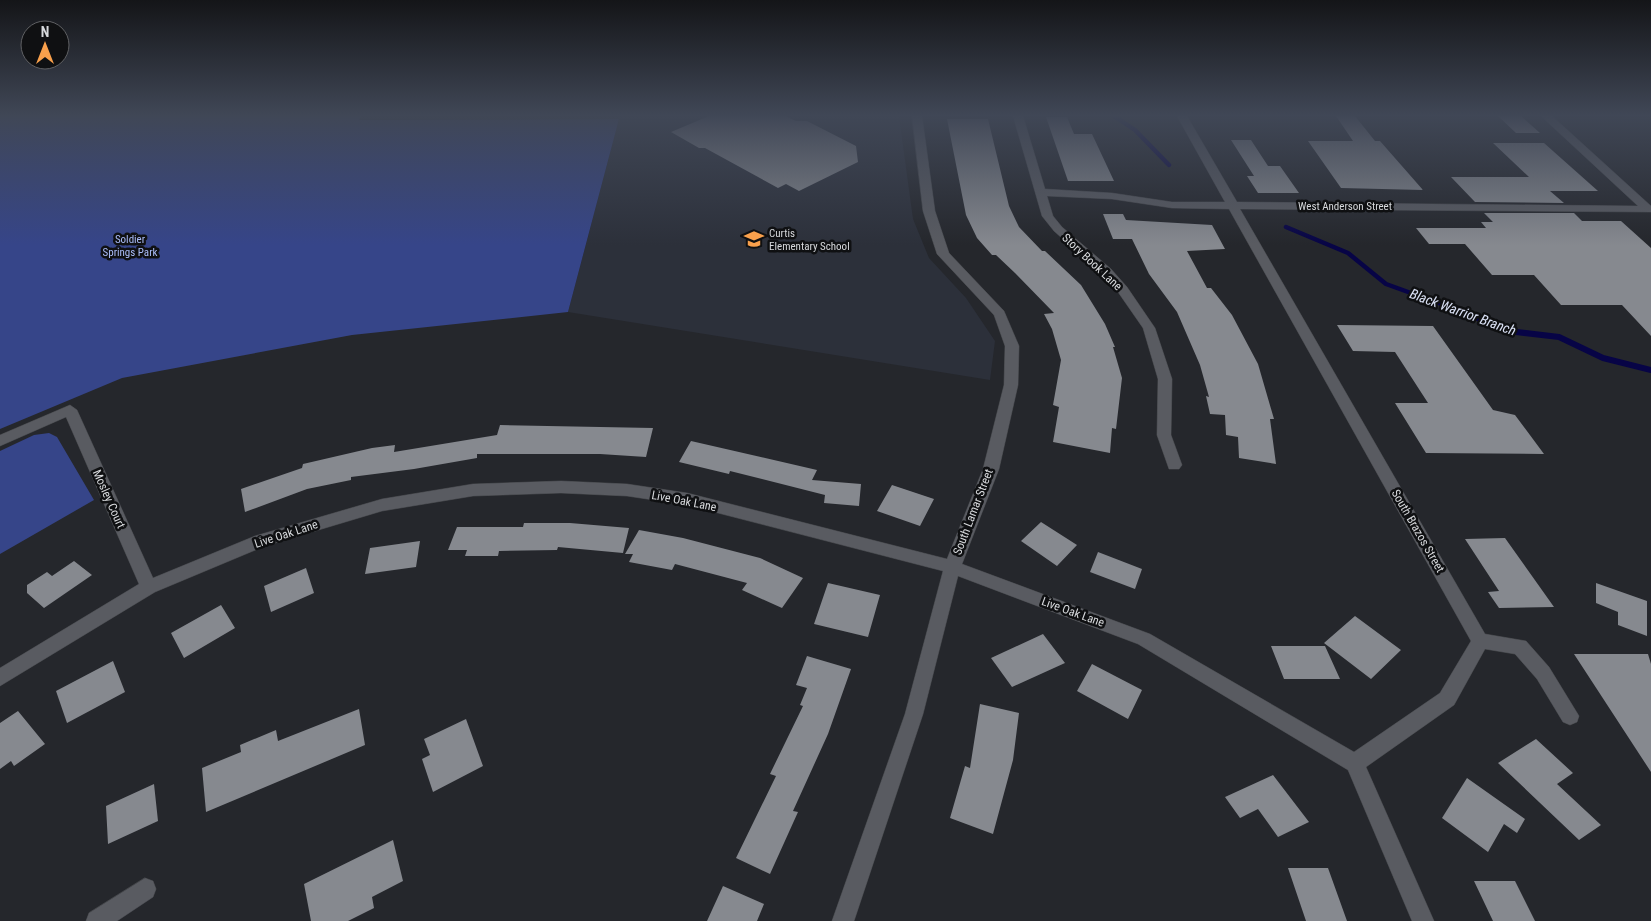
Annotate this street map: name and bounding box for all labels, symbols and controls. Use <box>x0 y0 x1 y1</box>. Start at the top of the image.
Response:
north arrow <box>20 20 70 70</box>
text: N <box>41 24 49 40</box>
street label: West Anderson Street <box>1298 200 1392 213</box>
place label: Curtis Elementary School <box>769 227 850 253</box>
school or university icon: Curtis Elementary School <box>743 228 765 250</box>
street label: Story Book Lane <box>1059 231 1125 294</box>
park label: Soldier Springs Park <box>103 233 157 259</box>
water label: Black Warrior Branch <box>1408 285 1518 339</box>
street label: Mosley Court <box>90 467 128 531</box>
street label: South Lamar Street <box>950 467 996 557</box>
street label: South Brazos Street <box>1389 487 1448 575</box>
street label: Live Oak Lane <box>650 488 718 514</box>
street label: Live Oak Lane <box>252 517 320 551</box>
street label: Live Oak Lane <box>1040 594 1107 630</box>

